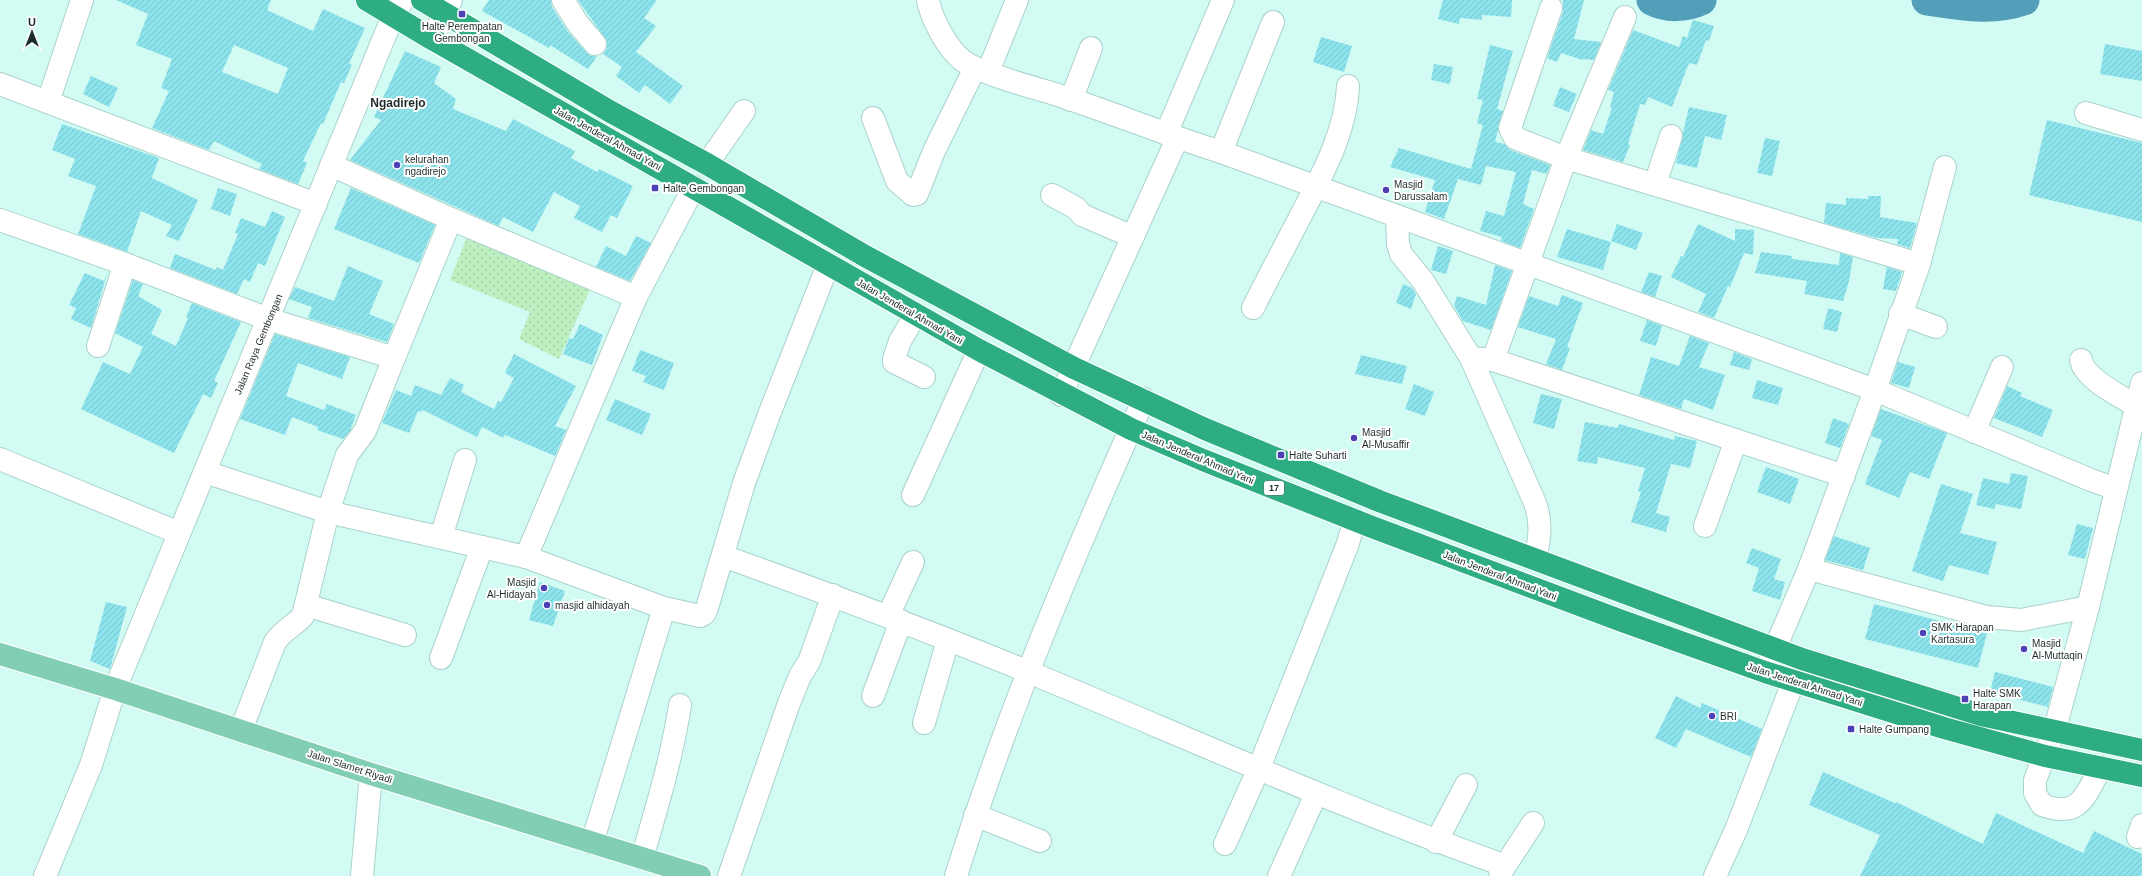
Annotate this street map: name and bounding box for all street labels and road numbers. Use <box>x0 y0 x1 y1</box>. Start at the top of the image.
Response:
street label: Jalan Jenderal Ahmad Yani <box>552 104 663 173</box>
street label: Jalan Jenderal Ahmad Yani <box>855 276 965 346</box>
street label: Jalan Raya Gembongan <box>232 292 285 396</box>
street label: Jalan Jenderal Ahmad Yani <box>1140 429 1256 486</box>
road number: 17 <box>1264 481 1284 495</box>
street label: Jalan Jenderal Ahmad Yani <box>1441 549 1558 602</box>
street label: Jalan Jenderal Ahmad Yani <box>1746 661 1864 708</box>
street label: Jalan Slamet Riyadi <box>306 748 394 785</box>

